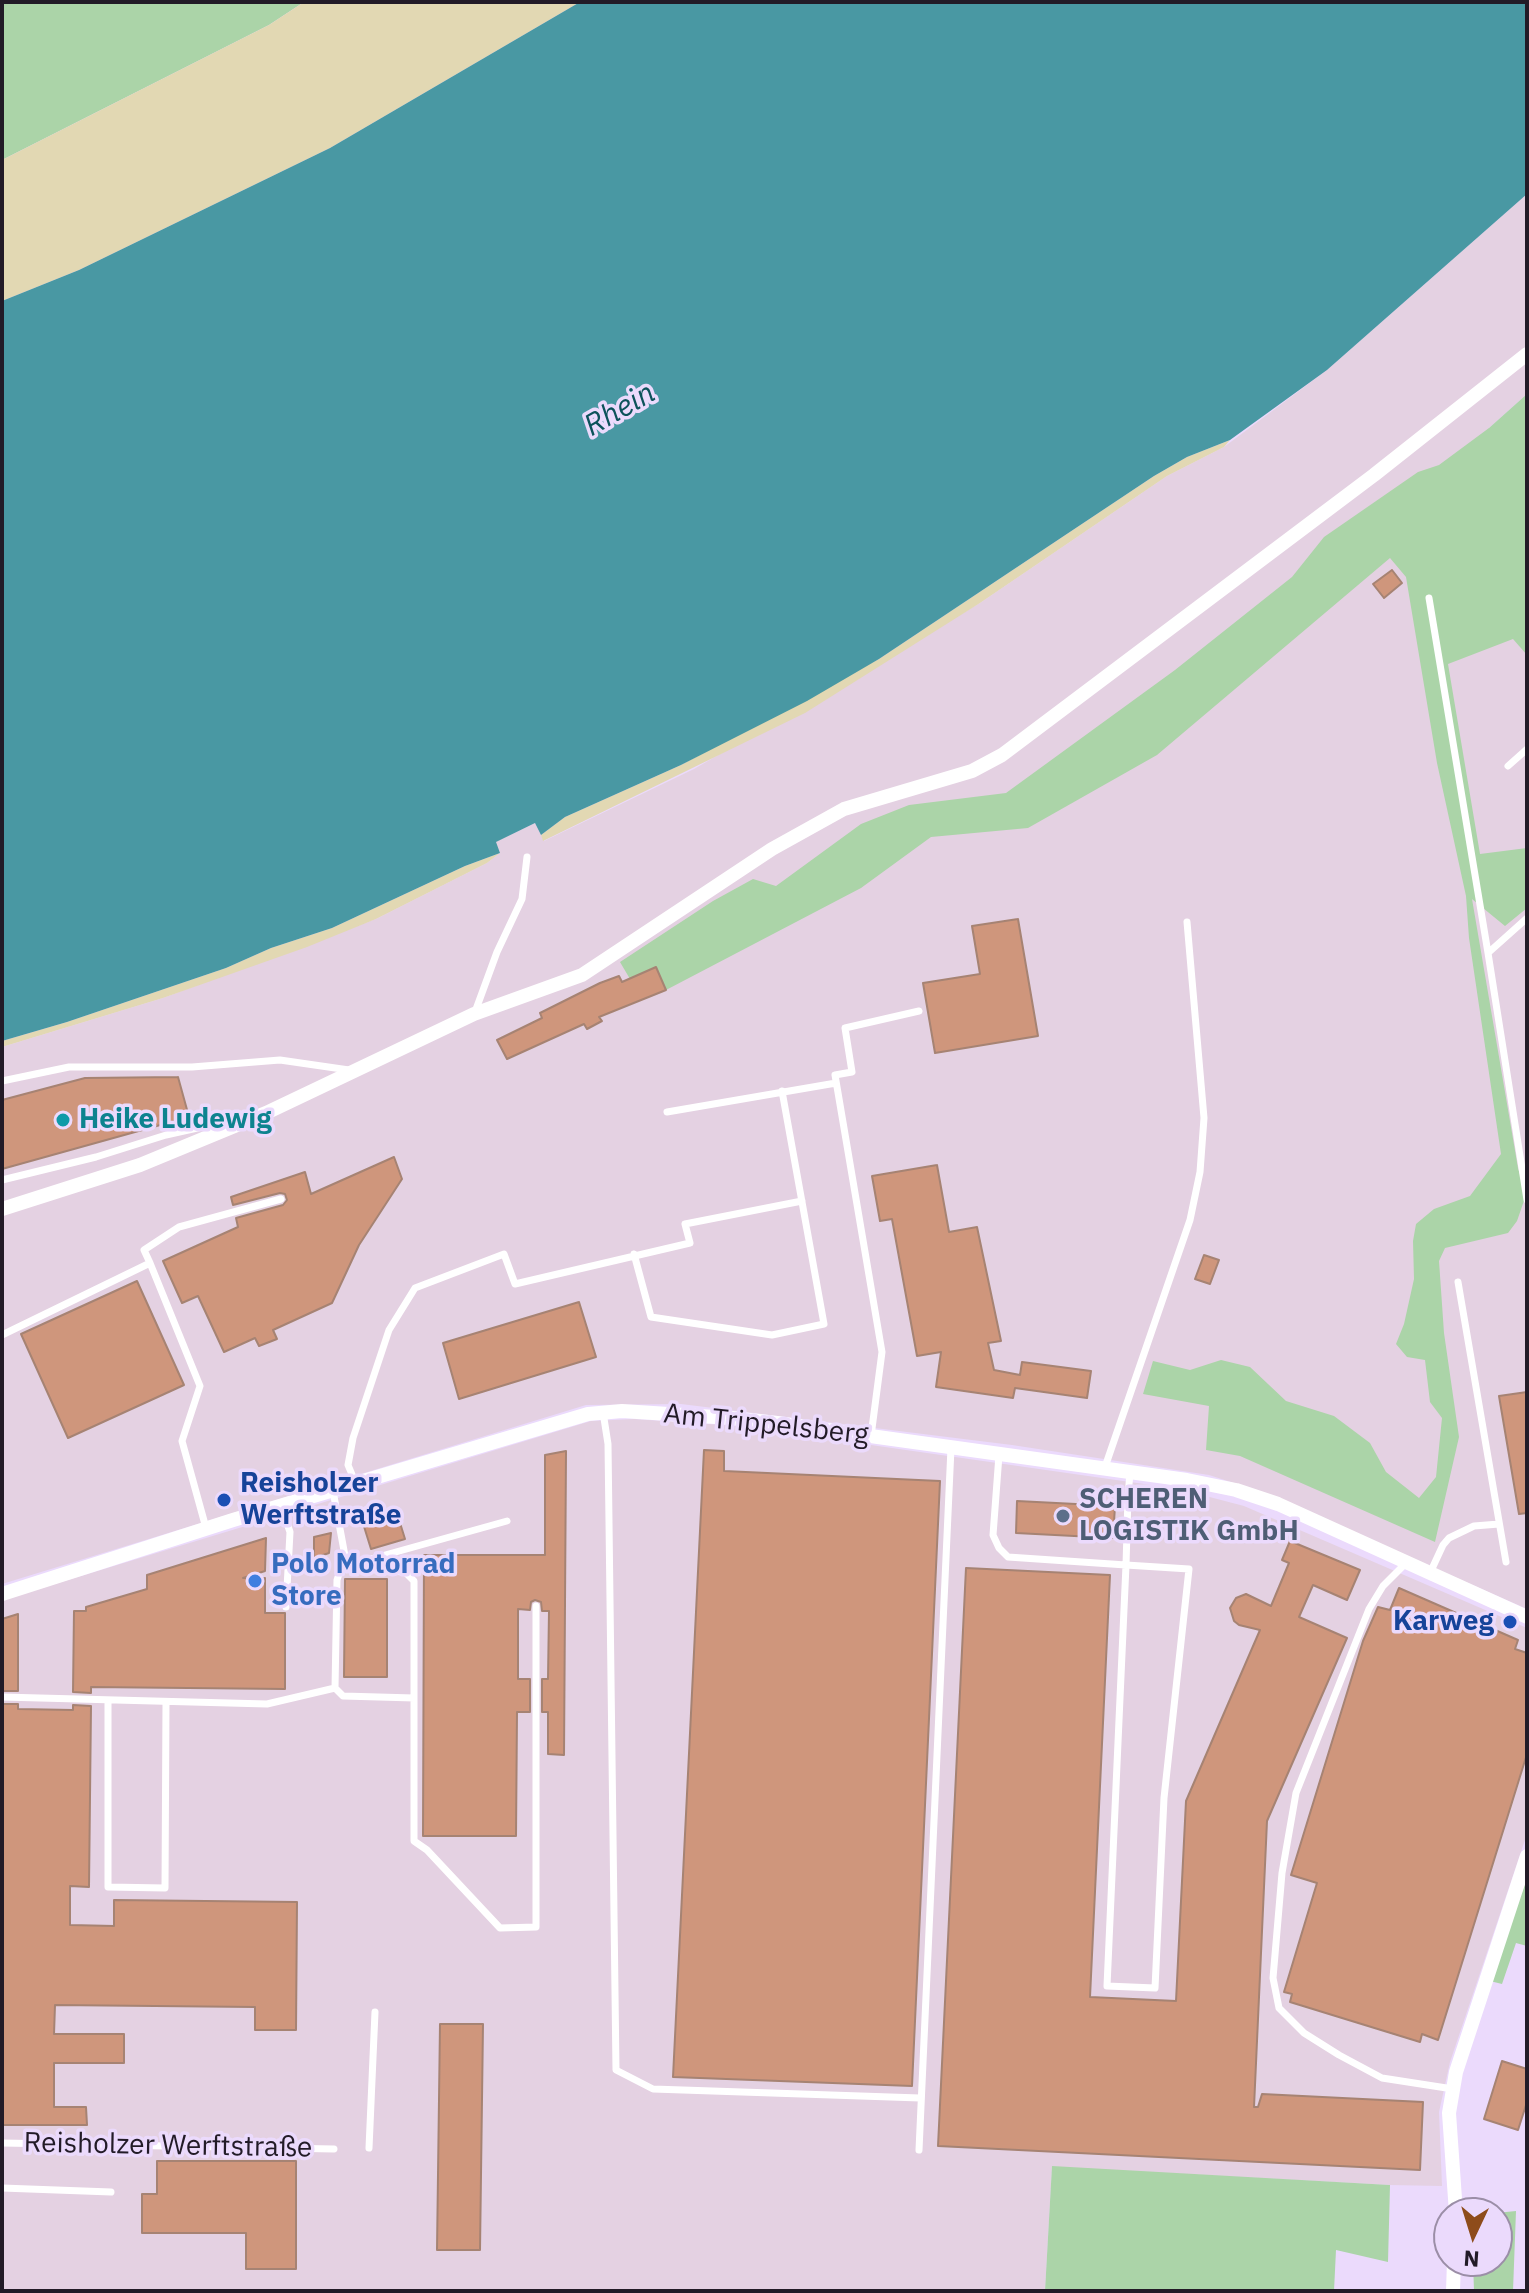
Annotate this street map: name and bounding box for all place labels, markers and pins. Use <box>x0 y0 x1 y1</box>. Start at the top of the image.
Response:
place label: Heike Ludewig <box>79 1103 272 1137</box>
marker: Heike Ludewig <box>54 1111 72 1129</box>
place label: Reisholzer Werftstraße <box>240 1467 401 1533</box>
place label: SCHEREN LOGISTIK GmbH <box>1079 1483 1299 1549</box>
marker: Reisholzer Werftstraße <box>215 1491 233 1509</box>
marker: SCHEREN LOGISTIK GmbH <box>1054 1507 1072 1525</box>
place label: Polo Motorrad Store <box>271 1548 456 1614</box>
marker: Polo Motorrad Store <box>246 1572 264 1590</box>
place label: Karweg <box>1393 1605 1494 1639</box>
marker: Karweg <box>1501 1613 1519 1631</box>

